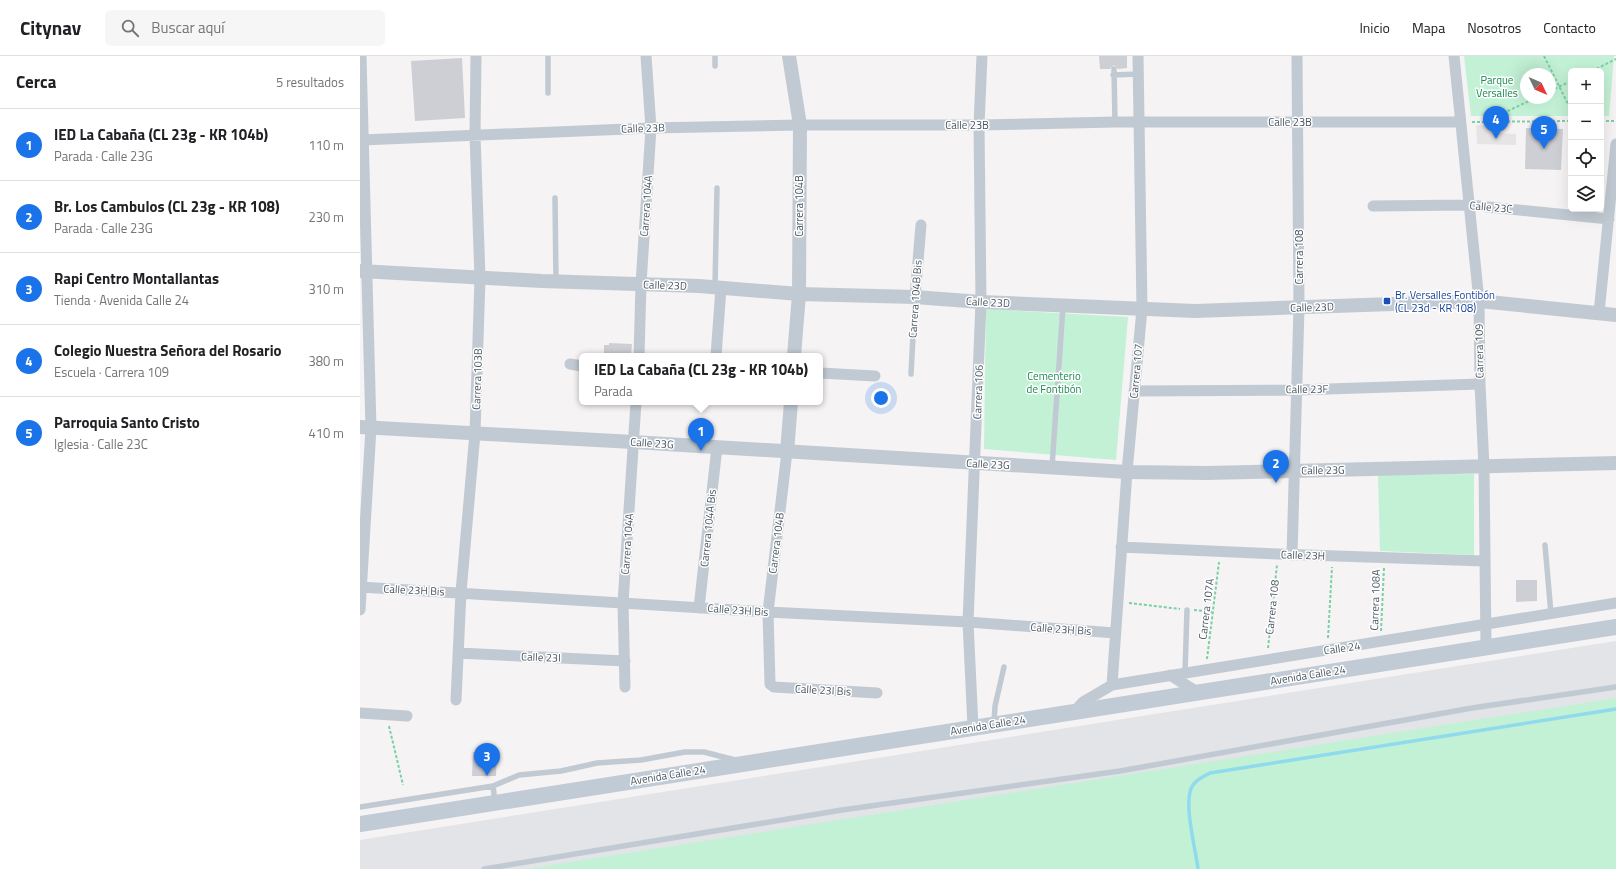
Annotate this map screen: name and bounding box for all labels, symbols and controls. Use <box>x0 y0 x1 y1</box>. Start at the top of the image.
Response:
search box <box>105 10 385 46</box>
text: Citynav <box>20 13 81 42</box>
text: Buscar aquí <box>151 16 225 39</box>
icon: search <box>119 17 141 39</box>
text: Inicio <box>1359 17 1390 38</box>
text: Mapa <box>1412 17 1445 38</box>
text: Nosotros <box>1467 17 1521 38</box>
text: Contacto <box>1543 17 1596 38</box>
north arrow <box>1520 68 1556 104</box>
map controls <box>1568 68 1604 212</box>
button: + <box>1568 68 1604 104</box>
text: Cerca <box>16 69 56 95</box>
text: 5 resultados <box>276 72 344 92</box>
park label: Parque Versalles <box>1476 72 1518 101</box>
button: − <box>1568 104 1604 140</box>
pin: 4 <box>1483 106 1509 139</box>
street label: Calle 23B <box>1268 114 1312 130</box>
pin: 5 <box>1531 116 1557 149</box>
street label: Calle 23B <box>945 117 989 133</box>
street label: Calle 23B <box>621 119 665 137</box>
text: IED La Cabaña (CL 23g - KR 104b) <box>54 123 268 146</box>
text: 1 <box>25 135 33 155</box>
text: 110 m <box>308 135 344 155</box>
button: locate <box>1568 140 1604 176</box>
text: Parada · Calle 23G <box>54 146 153 166</box>
street label: Carrera 104A <box>636 174 656 237</box>
street label: Carrera 104B <box>791 175 807 237</box>
button: layers <box>1568 176 1604 212</box>
text: Br. Los Cambulos (CL 23g - KR 108) <box>54 195 280 218</box>
street label: Calle 23C <box>1469 197 1513 217</box>
text: 2 <box>25 207 33 227</box>
text: 230 m <box>308 207 344 227</box>
text: Parada · Calle 23G <box>54 218 153 238</box>
street label: Carrera 108 <box>1291 230 1307 284</box>
street label: Carrera 104B Bis <box>904 259 926 339</box>
text: Rapi Centro Montallantas <box>54 267 219 290</box>
street label: Calle 23D <box>643 276 687 294</box>
text: 3 <box>25 279 33 299</box>
text: 310 m <box>308 279 344 299</box>
place label: Br. Versalles Fontibón (CL 23d - KR 108) <box>1395 287 1495 316</box>
text: Tienda · Avenida Calle 24 <box>54 290 189 310</box>
street label: Calle 23D <box>966 293 1010 311</box>
marker: Br. Versalles Fontibón (CL 23d - KR 108) <box>1382 296 1392 306</box>
street label: Calle 23D <box>1290 298 1334 316</box>
street label: Carrera 109 <box>1471 323 1487 379</box>
text: Colegio Nuestra Señora del Rosario <box>54 339 282 362</box>
street label: Carrera 107 <box>1126 343 1146 399</box>
street label: Carrera 103B <box>468 348 486 410</box>
text: 4 <box>25 351 33 371</box>
text: 380 m <box>308 351 344 371</box>
popup <box>579 353 823 405</box>
text: IED La Cabaña (CL 23g - KR 104b) <box>594 358 808 381</box>
text: Escuela · Carrera 109 <box>54 362 169 382</box>
street label: Carrera 106 <box>969 364 987 420</box>
park label: Cementerio de Fontibón <box>1027 368 1082 397</box>
text: Parada <box>594 381 633 401</box>
street label: Calle 23F <box>1286 381 1329 397</box>
your location <box>871 388 891 408</box>
text: Parroquia Santo Cristo <box>54 411 200 434</box>
pin: 1 <box>688 418 714 451</box>
text: 5 <box>25 423 33 443</box>
text: 410 m <box>308 423 344 443</box>
street label: Calle 23G <box>630 433 675 453</box>
text: Iglesia · Calle 23C <box>54 434 148 454</box>
pin: 2 <box>1263 450 1289 483</box>
street label: Calle 23G <box>966 455 1010 473</box>
street label: Calle 23G <box>1301 462 1345 478</box>
street label: Carrera 104A Bis <box>696 488 720 568</box>
street label: Carrera 104B <box>764 511 788 575</box>
street label: Carrera 104A <box>617 512 637 575</box>
street label: Calle 23H <box>1281 546 1325 564</box>
street label: Carrera 108A <box>1366 569 1384 631</box>
street label: Carrera 107A <box>1194 577 1218 640</box>
street label: Carrera 108 <box>1261 579 1283 635</box>
street label: Calle 23H Bis <box>383 580 445 600</box>
street label: Calle 23H Bis <box>707 600 769 620</box>
street label: Calle 23H Bis <box>1030 619 1092 639</box>
street label: Calle 24 <box>1323 638 1361 658</box>
street label: Calle 23I <box>521 648 561 666</box>
street label: Avenida Calle 24 <box>1269 661 1347 689</box>
street label: Calle 23I Bis <box>794 681 852 699</box>
street label: Avenida Calle 24 <box>949 711 1027 739</box>
pin: 3 <box>474 743 500 776</box>
street label: Avenida Calle 24 <box>629 761 707 789</box>

